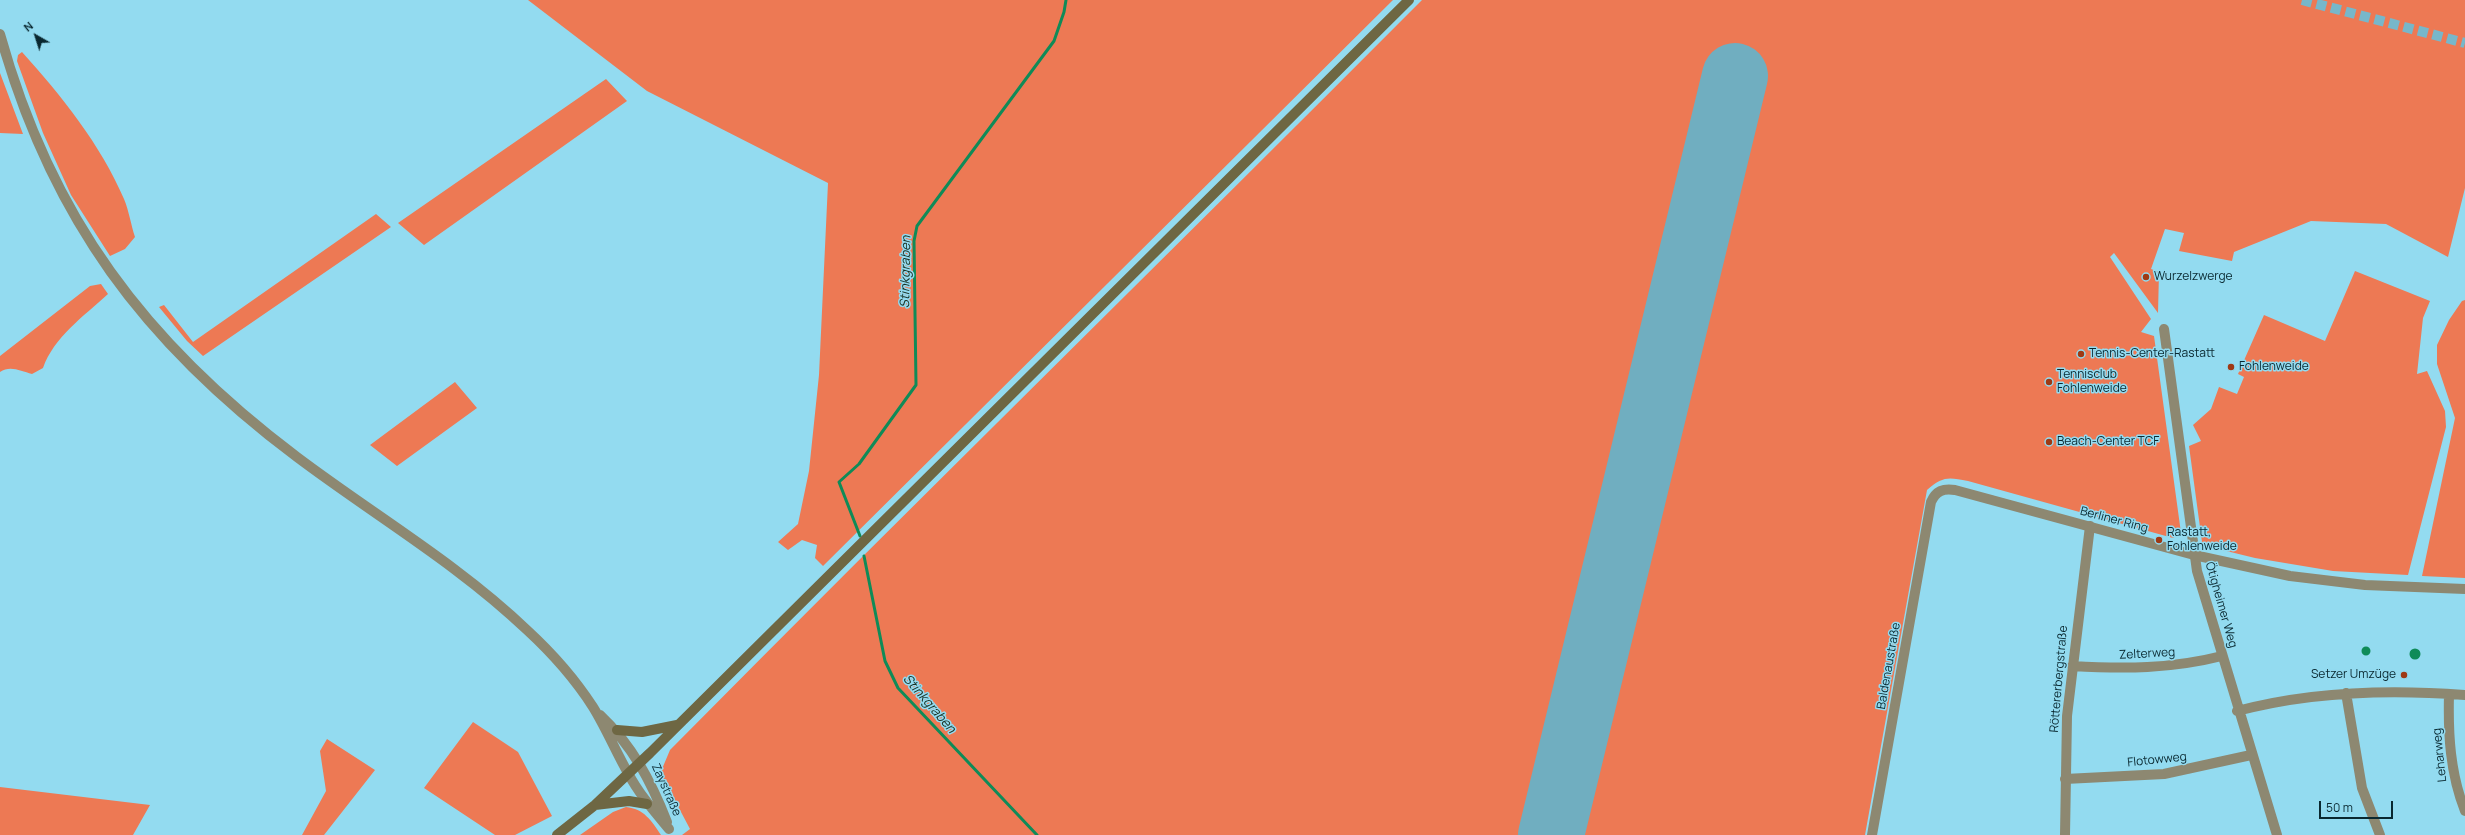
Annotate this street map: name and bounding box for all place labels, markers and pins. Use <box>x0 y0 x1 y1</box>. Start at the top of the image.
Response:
place label: Wurzelzwerge <box>2154 270 2233 284</box>
marker: Wurzelzwerge <box>2141 272 2151 282</box>
place label: Tennis-Center-Rastatt <box>2089 347 2215 361</box>
marker: Tennis-Center-Rastatt <box>2076 349 2086 359</box>
place label: Fohlenweide <box>2239 360 2309 374</box>
marker: Fohlenweide <box>2226 362 2236 372</box>
place label: Tennisclub Fohlenweide <box>2057 368 2127 396</box>
marker: Tennisclub Fohlenweide <box>2044 377 2054 387</box>
place label: Beach-Center TCF <box>2057 435 2159 449</box>
marker: Beach-Center TCF <box>2044 437 2054 447</box>
place label: Rastatt, Fohlenweide <box>2167 526 2237 554</box>
marker: Rastatt, Fohlenweide <box>2154 535 2164 545</box>
place label: Setzer Umzüge <box>2311 668 2396 682</box>
marker: Setzer Umzüge <box>2399 670 2409 680</box>

